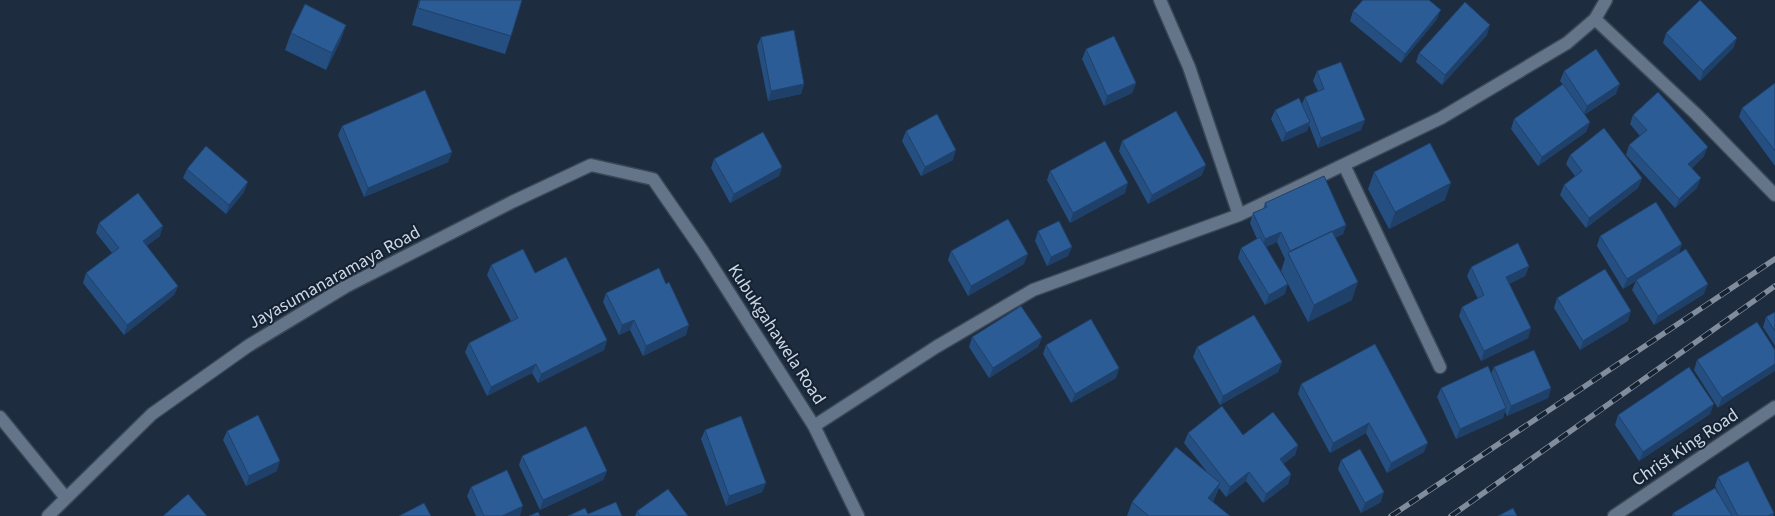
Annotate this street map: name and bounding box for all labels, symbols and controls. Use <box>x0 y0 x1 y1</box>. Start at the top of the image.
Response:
street label: Jayasumanaramaya Road <box>244 220 425 335</box>
street label: Kubukgahawela Road <box>722 259 831 409</box>
street label: Christ King Road <box>1627 402 1744 492</box>

